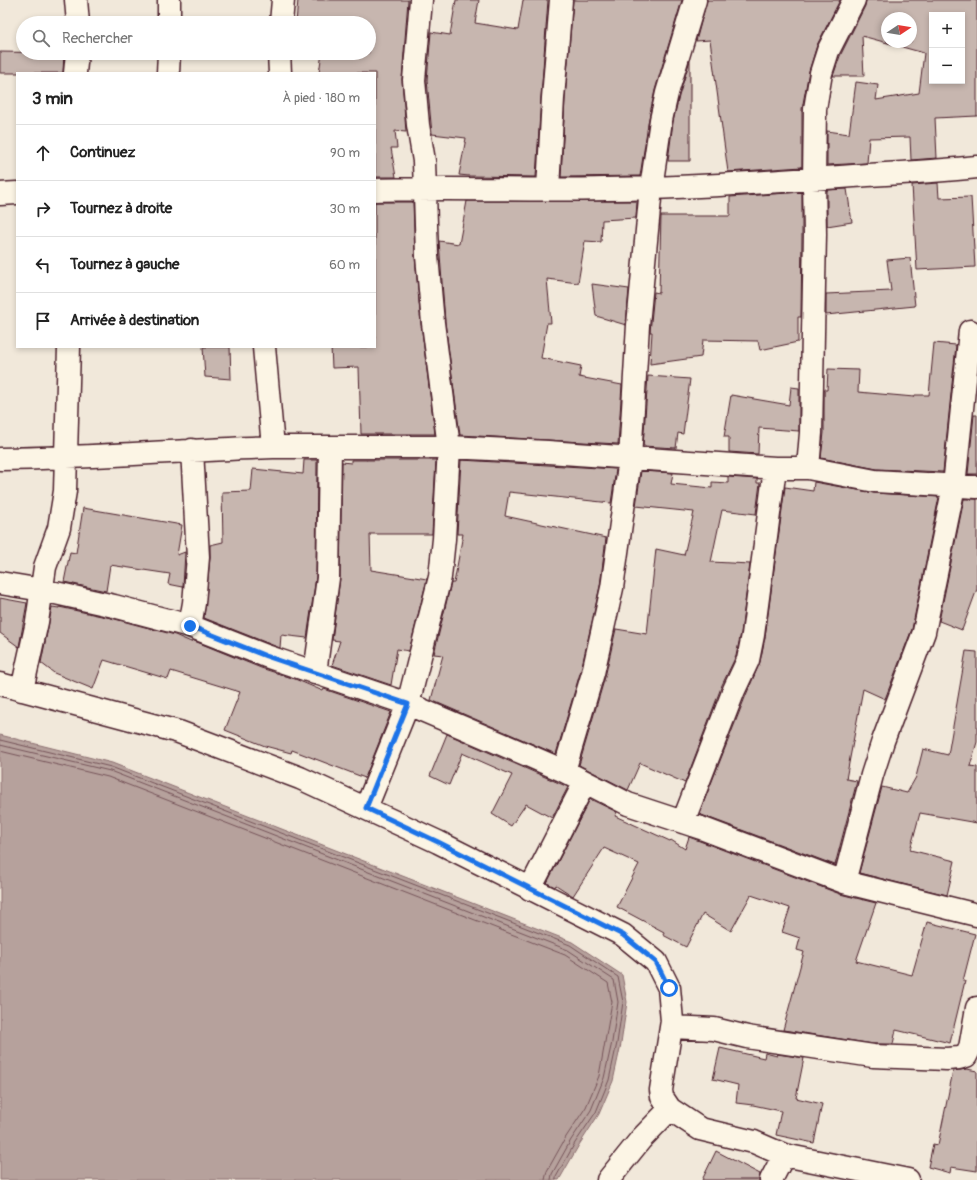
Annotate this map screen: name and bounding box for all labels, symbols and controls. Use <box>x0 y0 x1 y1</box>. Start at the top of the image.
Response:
north arrow <box>881 12 917 48</box>
map controls <box>929 12 965 84</box>
button: + <box>929 12 965 48</box>
search box <box>16 16 376 60</box>
icon: search <box>30 27 52 49</box>
text: Rechercher <box>62 29 133 48</box>
button: − <box>929 48 965 84</box>
text: 3 min <box>32 88 73 109</box>
text: À pied · 180 m <box>282 90 360 106</box>
icon: ahead <box>32 142 54 164</box>
text: Continuez <box>70 143 135 162</box>
text: 90 m <box>330 145 360 161</box>
icon: right <box>32 198 54 220</box>
text: Tournez à droite <box>70 199 172 218</box>
text: 30 m <box>330 201 360 217</box>
icon: left <box>32 254 54 276</box>
text: Tournez à gauche <box>70 255 180 274</box>
text: 60 m <box>329 257 360 273</box>
icon: arrive <box>32 310 54 332</box>
text: Arrivée à destination <box>70 311 199 330</box>
route end <box>181 617 199 635</box>
route start <box>660 979 678 997</box>

